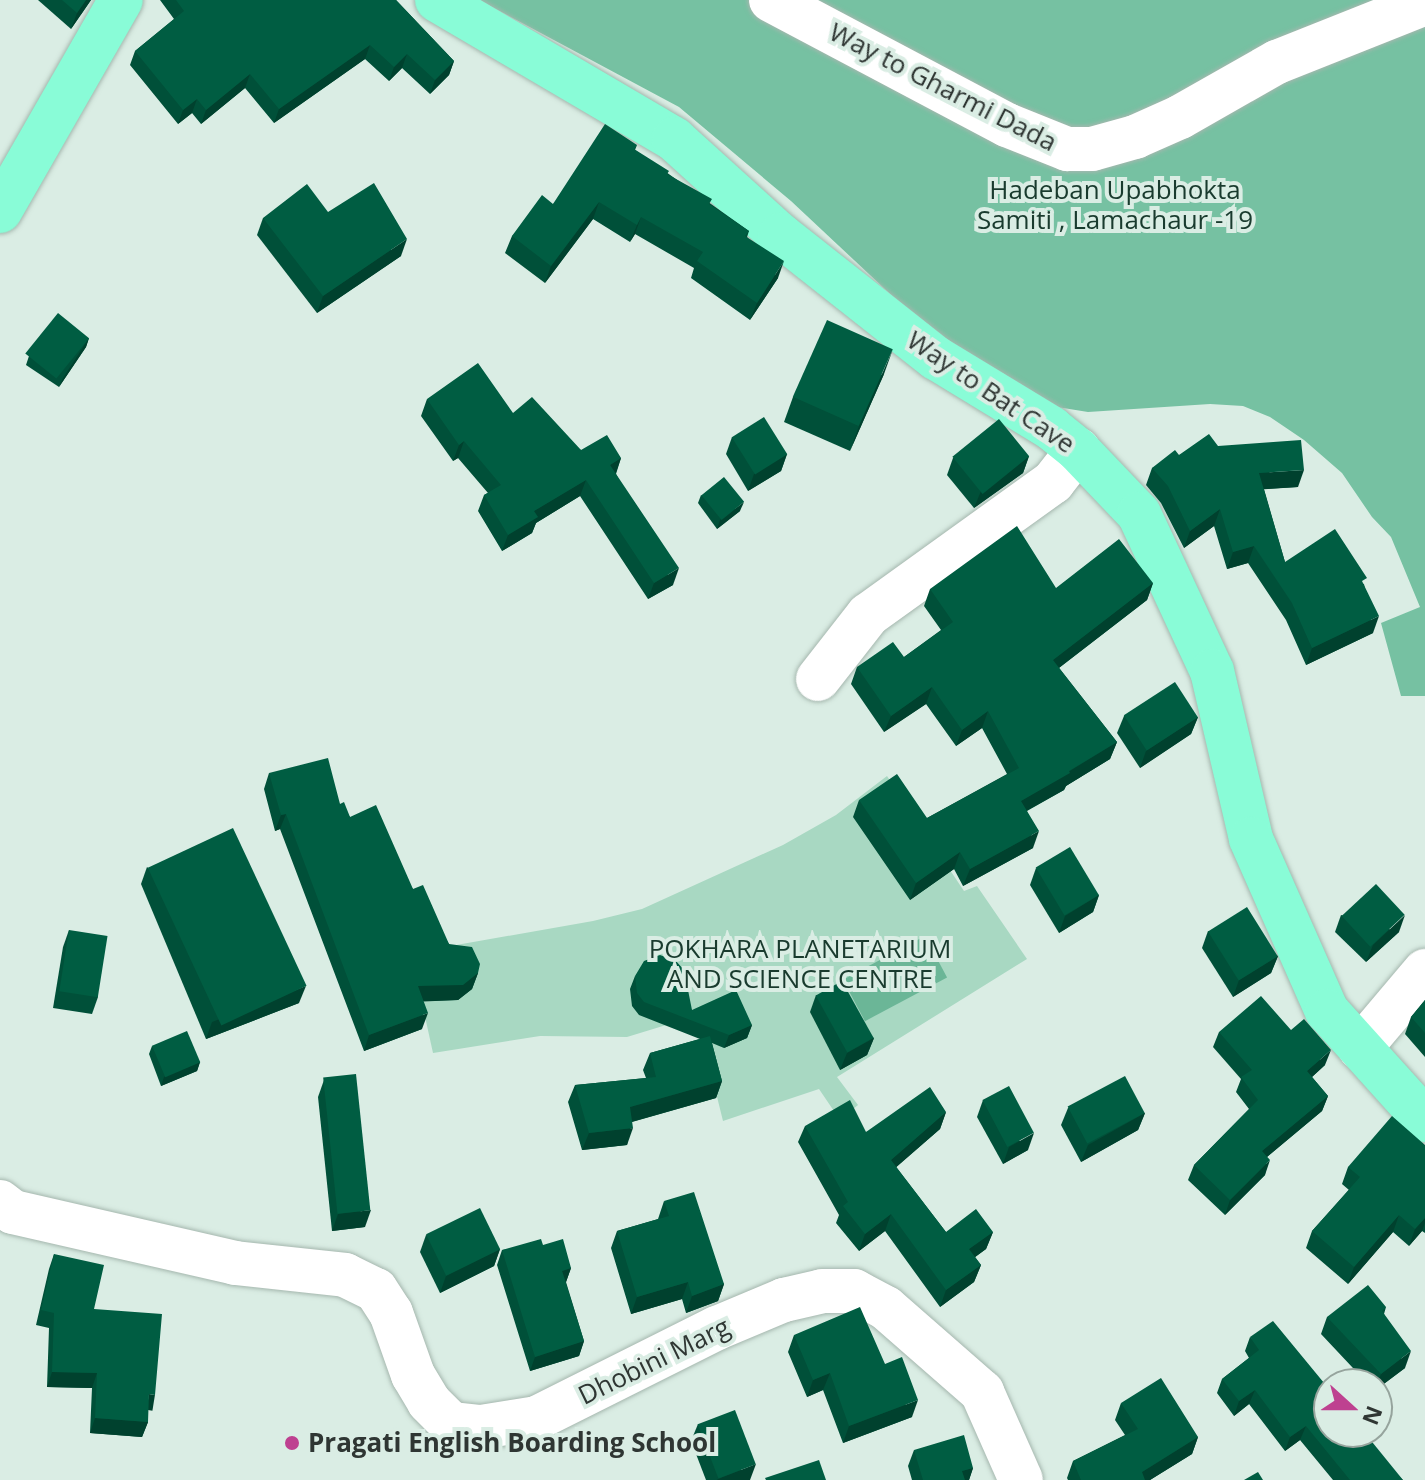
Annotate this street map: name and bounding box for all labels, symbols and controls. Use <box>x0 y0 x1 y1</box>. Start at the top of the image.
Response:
street label: Way to Gharmi Dada <box>824 16 1062 158</box>
park label: Hadeban Upabhokta Samiti , Lamachaur -19 <box>977 174 1253 236</box>
street label: Way to Bat Cave <box>901 324 1081 460</box>
park label: POKHARA PLANETARIUM AND SCIENCE CENTRE <box>649 933 951 994</box>
street label: Dhobini Marg <box>573 1311 735 1411</box>
north arrow <box>1313 1368 1393 1448</box>
text: N <box>1356 1402 1391 1430</box>
place label: Pragati English Boarding School <box>308 1427 716 1459</box>
marker: Pragati English Boarding School <box>283 1434 301 1452</box>

